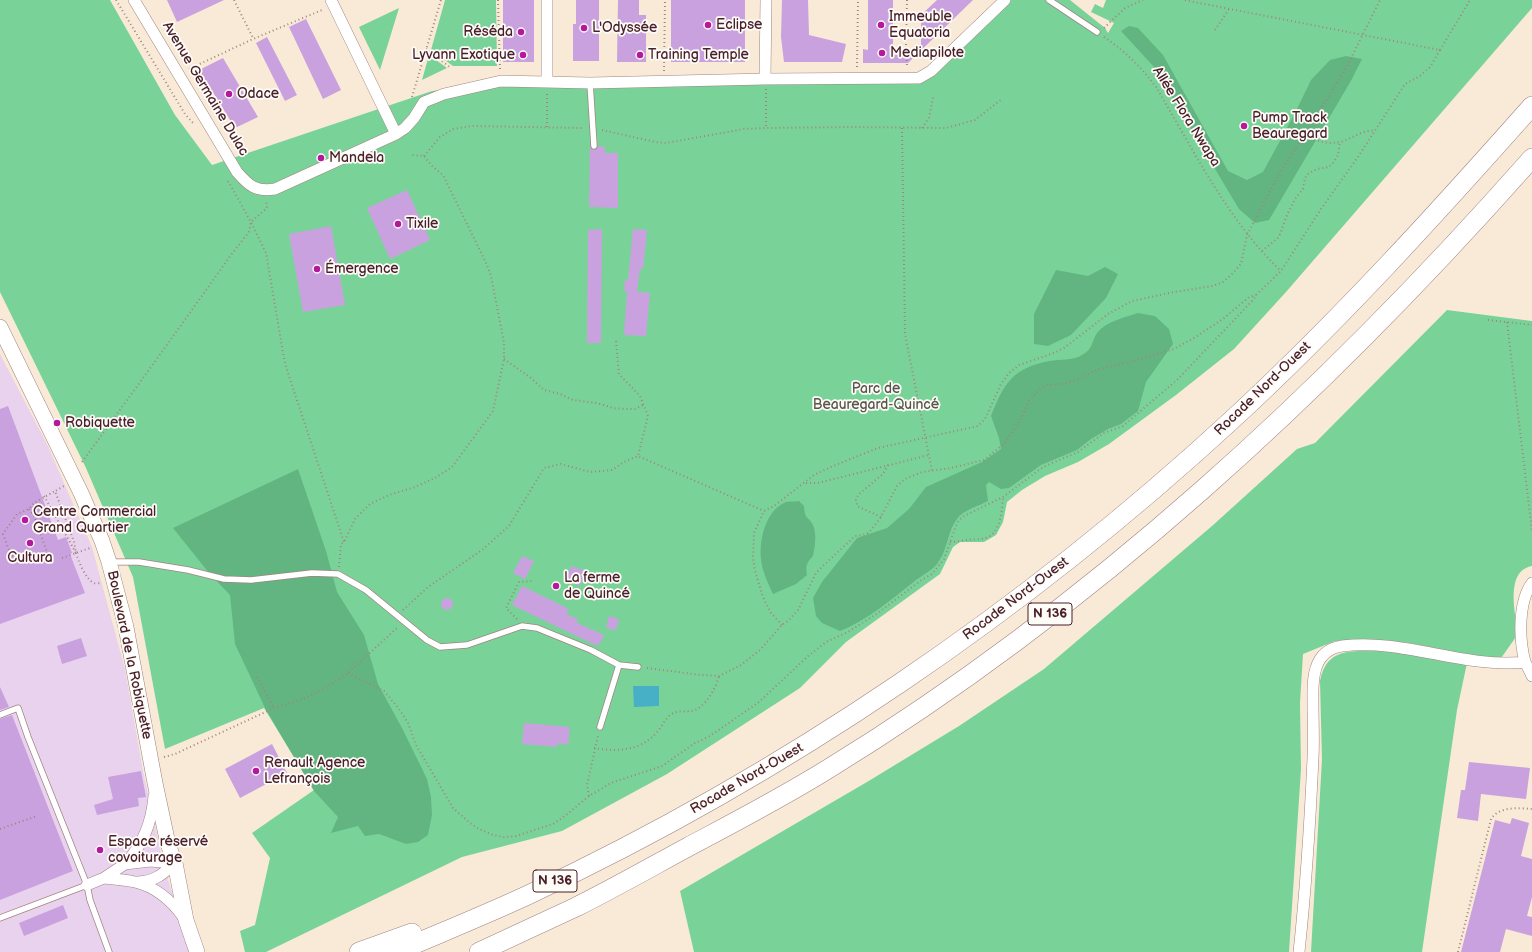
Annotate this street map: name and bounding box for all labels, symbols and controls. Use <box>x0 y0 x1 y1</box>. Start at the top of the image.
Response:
place label: Immeuble Equatoria <box>889 9 952 42</box>
place label: Eclipse <box>716 17 762 33</box>
street label: Avenue Germaine Dulac <box>158 19 252 159</box>
place label: L'Odyssée <box>592 20 657 36</box>
marker: Eclipse <box>703 20 713 30</box>
marker: Immeuble Equatoria <box>876 20 886 30</box>
marker: L'Odyssée <box>579 23 589 33</box>
place label: Réséda <box>463 24 513 40</box>
marker: Réséda <box>516 27 526 37</box>
place label: Mediapilote <box>890 45 964 61</box>
place label: Lyvann Exotique <box>412 47 515 63</box>
place label: Training Temple <box>648 47 749 63</box>
marker: Mediapilote <box>877 48 887 58</box>
marker: Lyvann Exotique <box>518 50 528 60</box>
marker: Training Temple <box>635 50 645 60</box>
street label: Allée Flora Nwapa <box>1148 64 1224 170</box>
place label: Odace <box>237 86 279 102</box>
marker: Odace <box>224 89 234 99</box>
place label: Pump Track Beauregard <box>1252 110 1328 142</box>
marker: Pump Track Beauregard <box>1239 121 1249 131</box>
place label: Mandela <box>329 150 384 166</box>
marker: Mandela <box>316 153 326 163</box>
place label: Tixile <box>406 216 438 232</box>
marker: Tixile <box>393 219 403 229</box>
place label: Émergence <box>325 261 399 277</box>
marker: Émergence <box>312 264 322 274</box>
street label: Rocade Nord-Ouest <box>1211 339 1315 439</box>
park label: Parc de Beauregard-Quincé <box>813 381 939 414</box>
place label: Robiquette <box>65 415 135 431</box>
marker: Robiquette <box>52 418 62 428</box>
place label: Centre Commercial Grand Quartier <box>33 504 156 536</box>
marker: Centre Commercial Grand Quartier <box>20 515 30 525</box>
marker: Cultura <box>25 538 35 548</box>
place label: Cultura <box>7 550 53 566</box>
street label: Rocade Nord-Ouest <box>960 554 1072 644</box>
street label: Boulevard de la Robiquette <box>103 569 155 741</box>
place label: La ferme de Quincé <box>564 570 630 602</box>
marker: La ferme de Quincé <box>551 581 561 591</box>
road number: N 136 <box>1028 603 1072 625</box>
street label: Rocade Nord-Ouest <box>687 740 807 818</box>
place label: Renault Agence Lefrançois <box>264 755 365 788</box>
marker: Renault Agence Lefrançois <box>251 766 261 776</box>
place label: Espace réservé covoiturage <box>108 834 208 866</box>
marker: Espace réservé covoiturage <box>95 845 105 855</box>
road number: N 136 <box>533 870 577 892</box>

